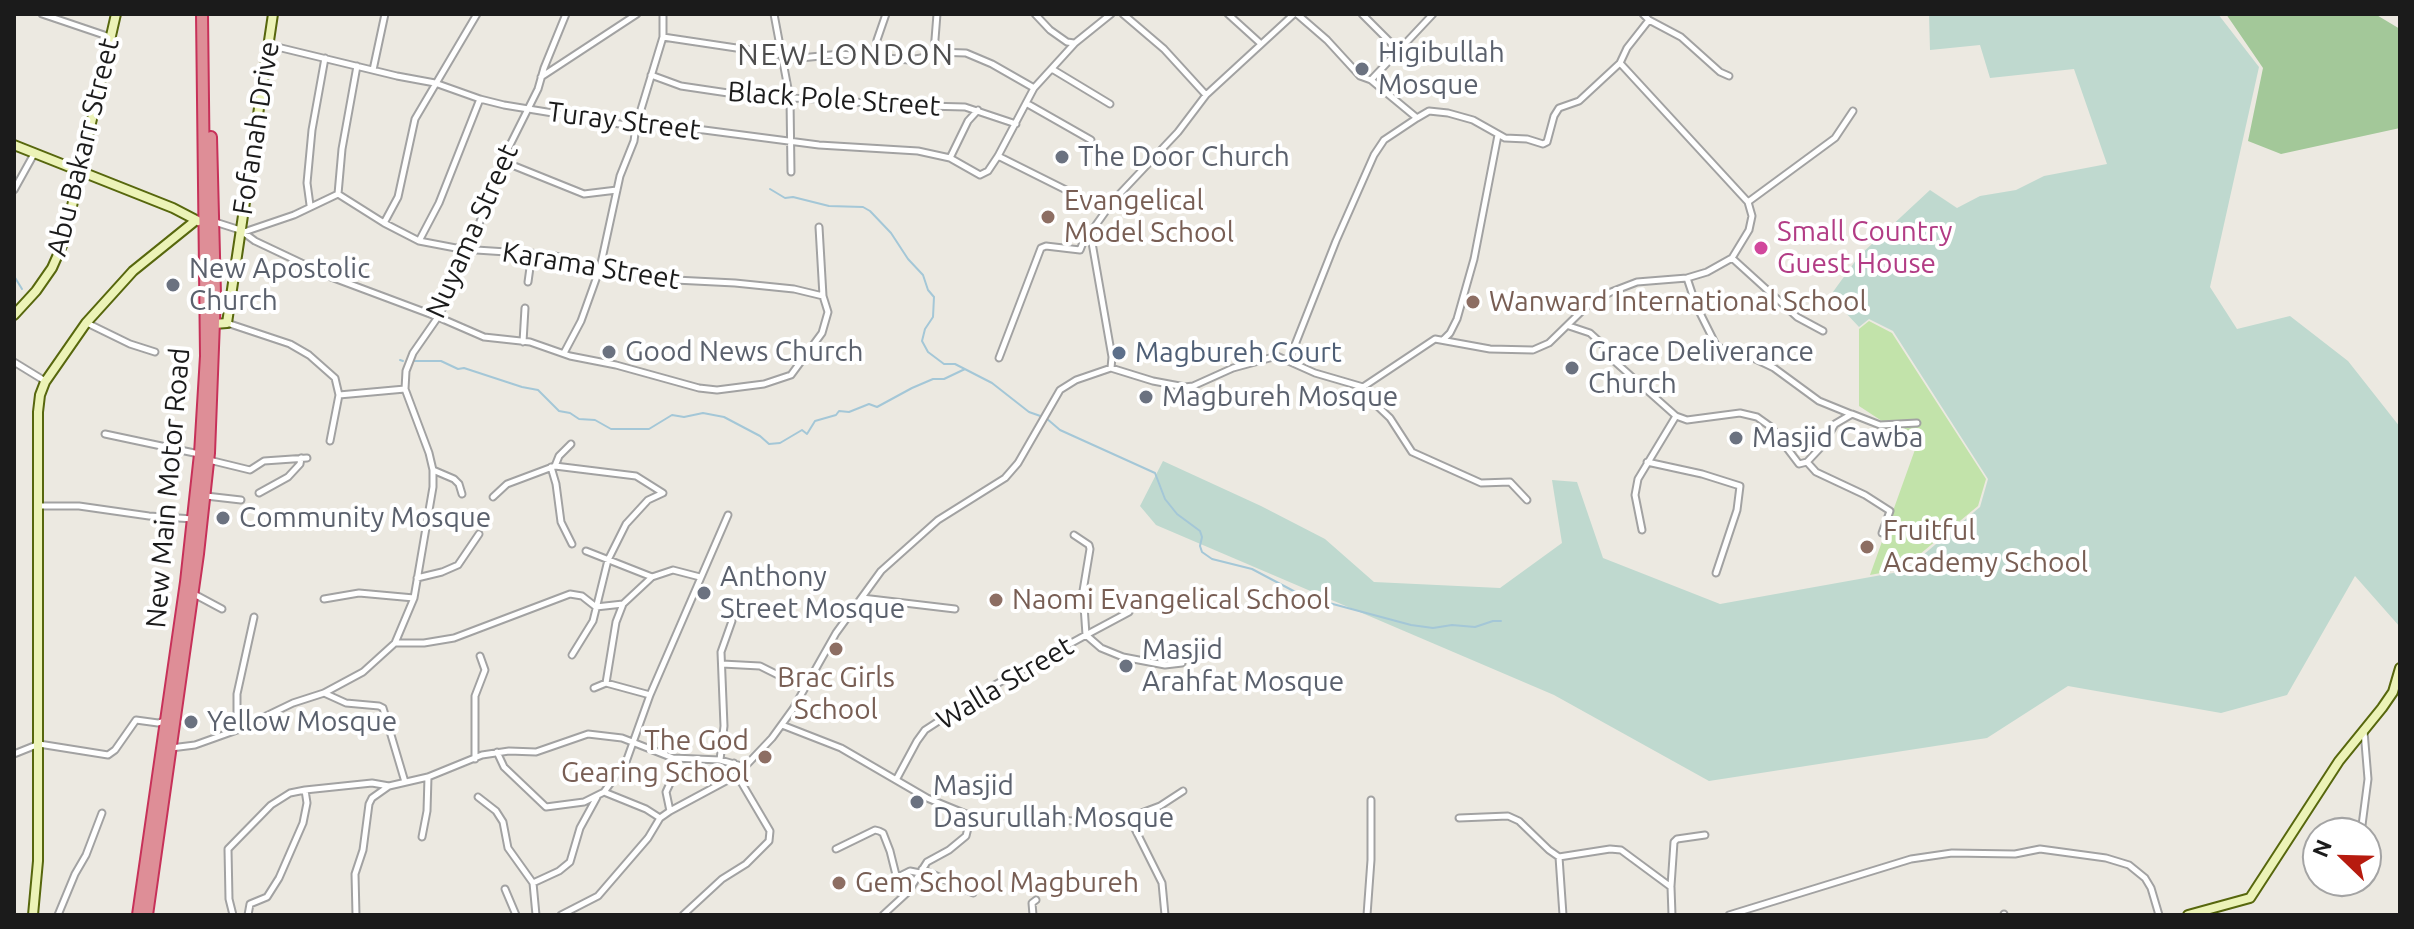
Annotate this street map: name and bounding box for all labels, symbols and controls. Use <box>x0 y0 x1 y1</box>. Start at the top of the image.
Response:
street label: Abu Bakarr Street <box>40 35 126 259</box>
place label: Higibullah Mosque <box>1378 36 1505 102</box>
district label: NEW LONDON <box>737 37 955 73</box>
street label: Fofanah Drive <box>226 39 286 217</box>
marker: Higibullah Mosque <box>1353 60 1371 78</box>
street label: Black Pole Street <box>726 75 942 123</box>
street label: Turay Street <box>546 95 702 147</box>
street label: Nuyama Street <box>419 139 525 323</box>
place label: The Door Church <box>1078 140 1290 174</box>
marker: The Door Church <box>1053 148 1071 166</box>
place label: Evangelical Model School <box>1064 184 1234 250</box>
marker: Evangelical Model School <box>1039 208 1057 226</box>
place label: Small Country Guest House <box>1777 215 1953 281</box>
street label: Karama Street <box>500 235 682 297</box>
marker: Small Country Guest House <box>1752 239 1770 257</box>
place label: New Apostolic Church <box>189 252 370 318</box>
marker: New Apostolic Church <box>164 276 182 294</box>
place label: Wanward International School <box>1489 285 1867 319</box>
marker: Wanward International School <box>1464 293 1482 311</box>
place label: Good News Church <box>625 335 864 369</box>
place label: Grace Deliverance Church <box>1588 335 1814 401</box>
place label: Magbureh Court <box>1135 336 1342 370</box>
marker: Good News Church <box>600 343 618 361</box>
marker: Magbureh Court <box>1110 344 1128 362</box>
street label: New Main Motor Road <box>139 347 197 629</box>
marker: Grace Deliverance Church <box>1563 359 1581 377</box>
place label: Magbureh Mosque <box>1162 380 1398 414</box>
marker: Magbureh Mosque <box>1137 388 1155 406</box>
place label: Masjid Cawba <box>1752 421 1923 455</box>
marker: Masjid Cawba <box>1727 429 1745 447</box>
place label: Community Mosque <box>239 501 491 535</box>
marker: Community Mosque <box>214 509 232 527</box>
place label: Fruitful Academy School <box>1883 514 2088 580</box>
marker: Fruitful Academy School <box>1858 538 1876 556</box>
place label: Anthony Street Mosque <box>720 560 905 626</box>
place label: Naomi Evangelical School <box>1012 583 1330 617</box>
marker: Anthony Street Mosque <box>695 584 713 602</box>
marker: Naomi Evangelical School <box>987 591 1005 609</box>
street label: Walla Street <box>931 629 1079 737</box>
place label: Masjid Arahfat Mosque <box>1142 633 1344 699</box>
marker: Brac Girls School <box>827 640 845 658</box>
marker: Masjid Arahfat Mosque <box>1117 657 1135 675</box>
place label: Brac Girls School <box>777 661 895 727</box>
place label: Yellow Mosque <box>207 705 397 739</box>
marker: Yellow Mosque <box>182 713 200 731</box>
place label: The God Gearing School <box>561 724 749 790</box>
marker: The God Gearing School <box>756 748 774 766</box>
place label: Masjid Dasurullah Mosque <box>933 769 1174 835</box>
marker: Masjid Dasurullah Mosque <box>908 793 926 811</box>
north arrow <box>2302 817 2382 897</box>
text: N <box>2307 836 2336 861</box>
place label: Gem School Magbureh <box>855 866 1139 900</box>
marker: Gem School Magbureh <box>830 874 848 892</box>

